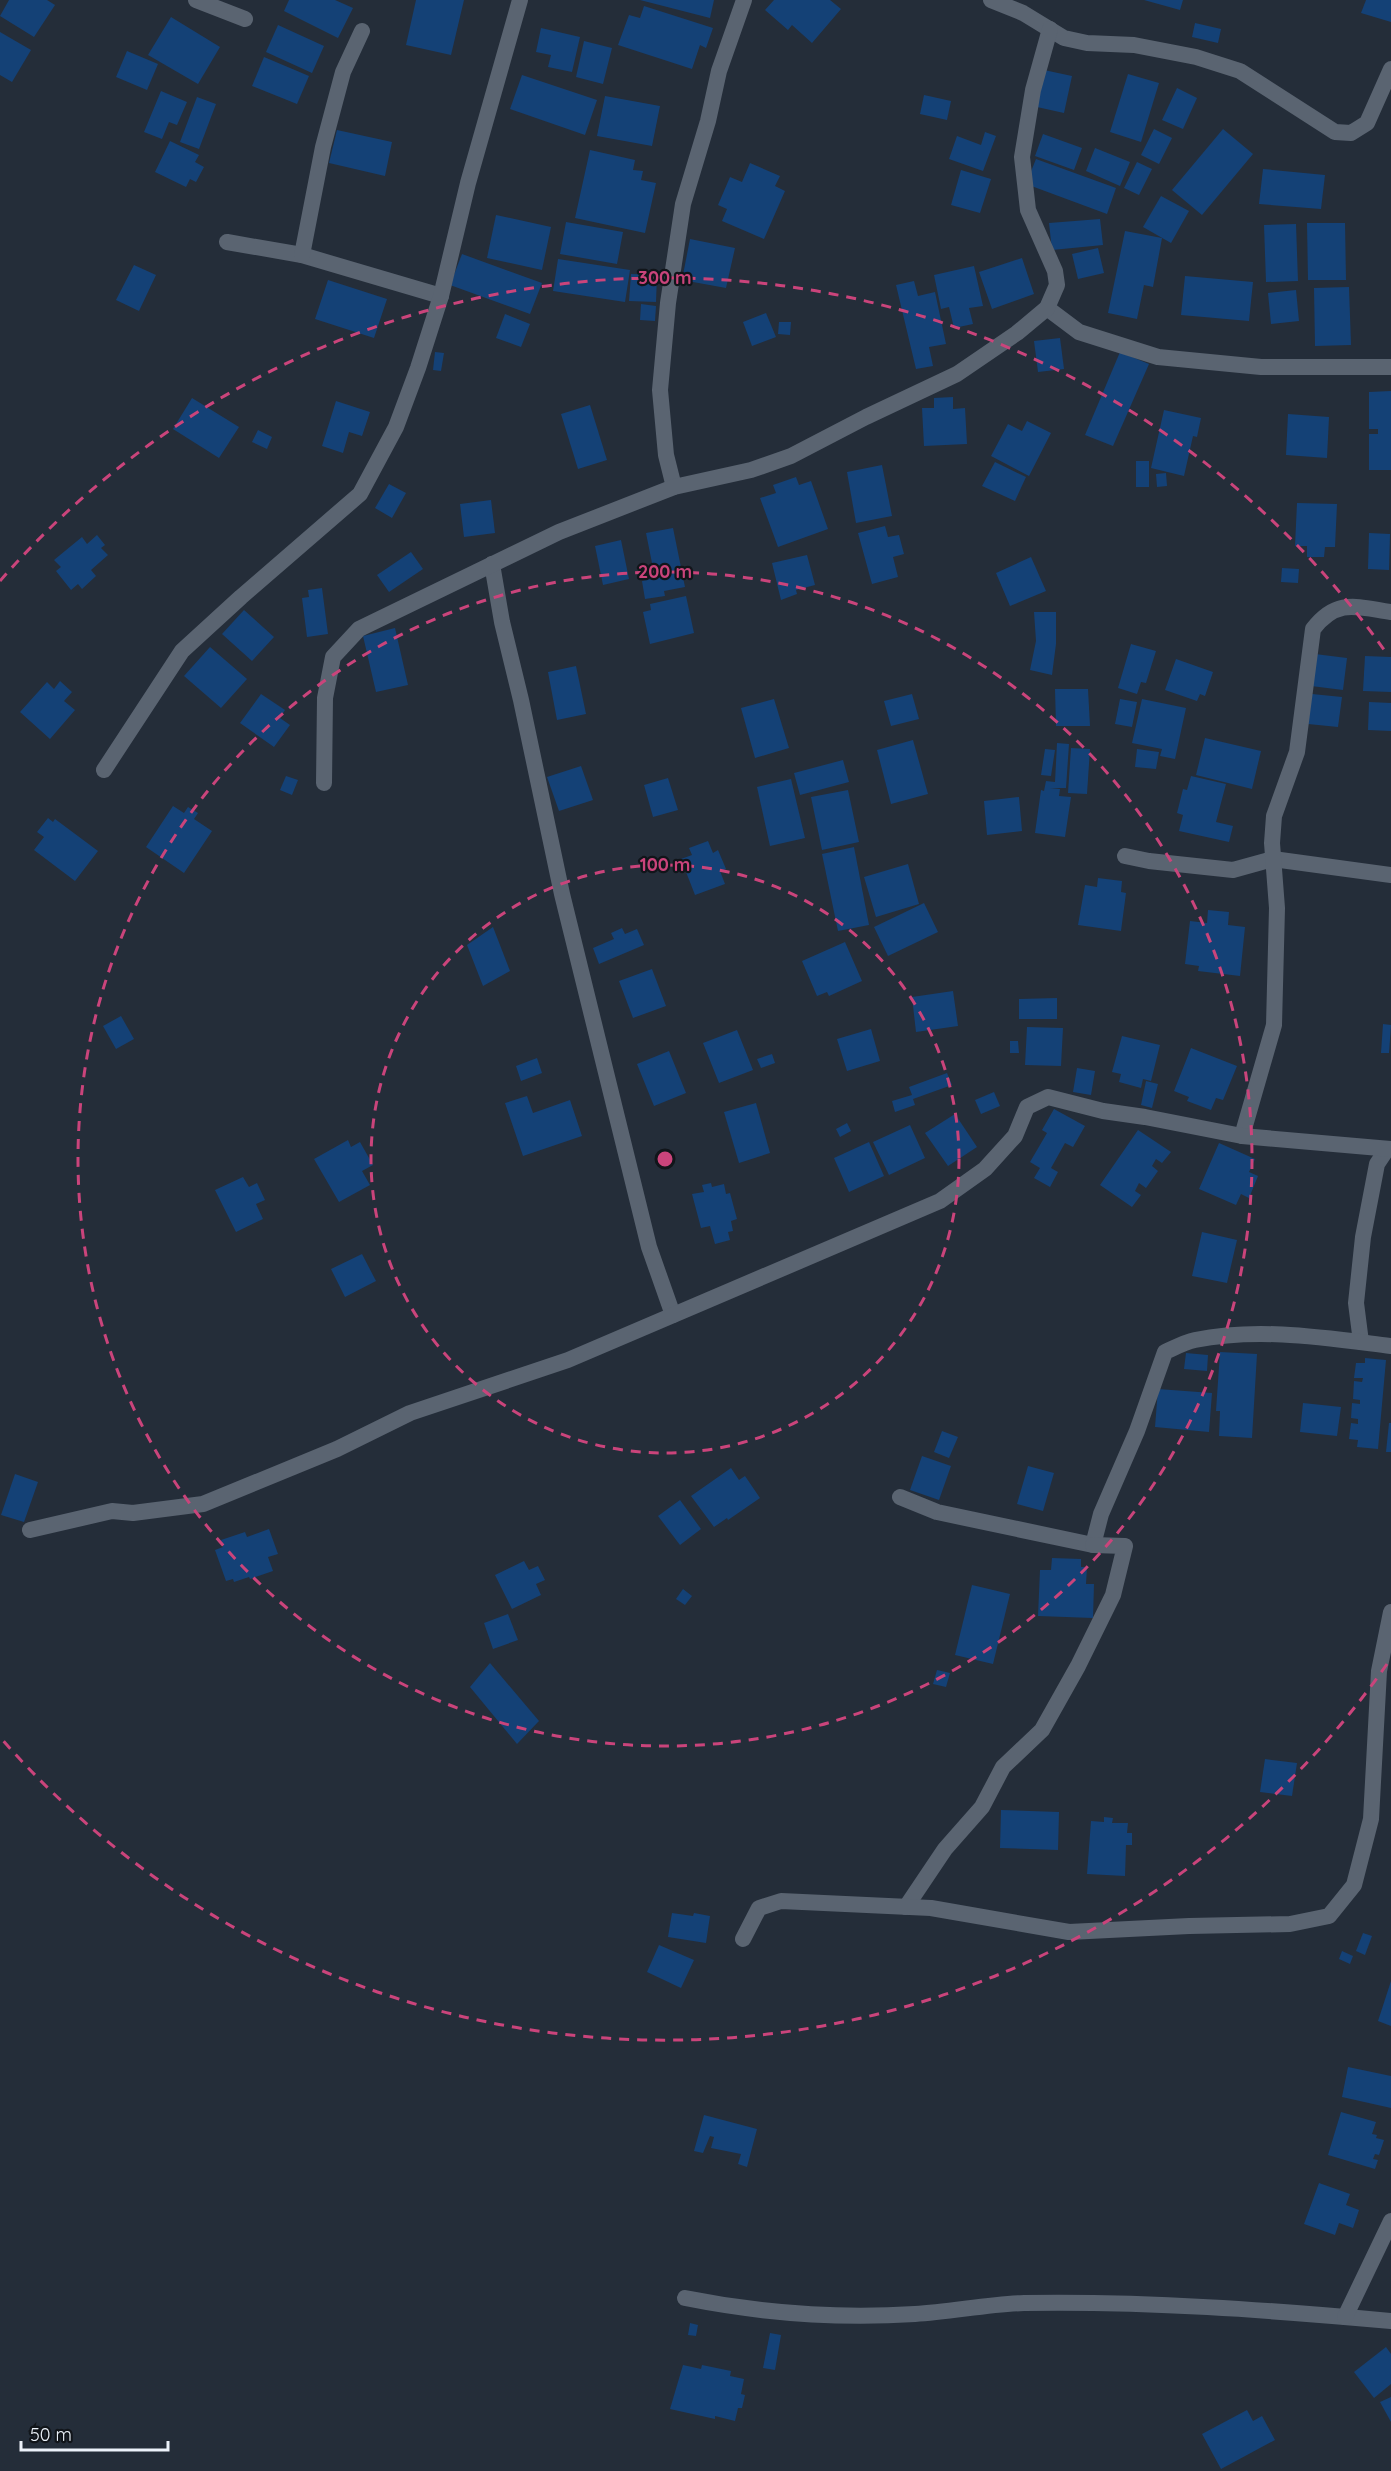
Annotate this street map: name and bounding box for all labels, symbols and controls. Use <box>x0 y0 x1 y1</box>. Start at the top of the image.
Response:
text: 300 m <box>638 266 692 289</box>
text: 200 m <box>638 560 692 583</box>
text: 100 m <box>640 853 690 876</box>
centre of rings <box>655 1149 675 1169</box>
scale bar <box>21 2414 168 2452</box>
text: 50 m <box>30 2423 72 2446</box>

